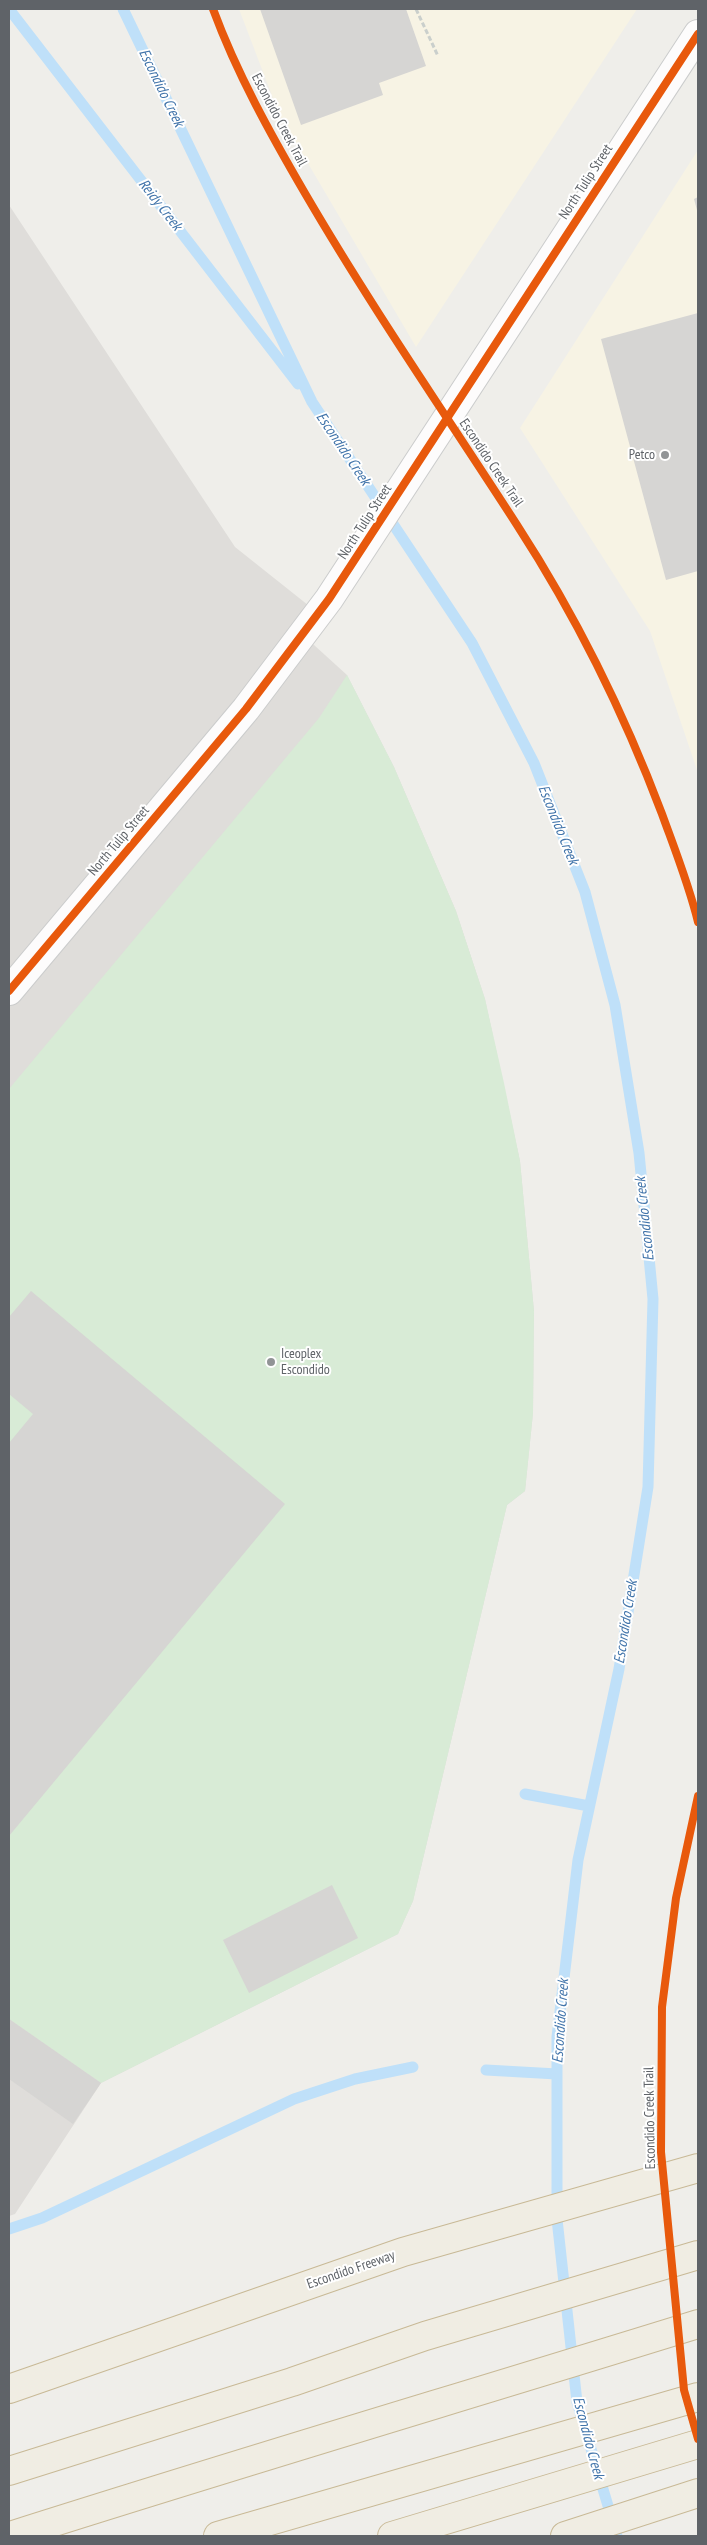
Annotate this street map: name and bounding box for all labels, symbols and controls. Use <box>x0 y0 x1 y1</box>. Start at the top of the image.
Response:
water label: Escondido Creek <box>134 46 188 130</box>
street label: Escondido Creek Trail <box>248 71 310 169</box>
street label: North Tulip Street <box>555 141 617 223</box>
water label: Reidy Creek <box>134 176 186 234</box>
water label: Escondido Creek <box>312 409 374 489</box>
street label: Escondido Creek Trail <box>455 416 527 510</box>
place label: Petco <box>629 447 655 463</box>
marker: Petco <box>659 449 671 461</box>
street label: North Tulip Street <box>334 481 396 563</box>
water label: Escondido Creek <box>534 782 582 868</box>
street label: North Tulip Street <box>85 803 153 879</box>
water label: Escondido Creek <box>632 1176 658 1262</box>
place label: Iceoplex Escondido <box>281 1346 330 1378</box>
marker: Iceoplex Escondido <box>265 1356 277 1368</box>
water label: Escondido Creek <box>611 1579 641 1665</box>
water label: Escondido Creek <box>549 1978 573 2064</box>
street label: Escondido Creek Trail <box>641 2067 659 2169</box>
street label: Escondido Freeway <box>305 2247 397 2293</box>
water label: Escondido Creek <box>568 2395 608 2481</box>

